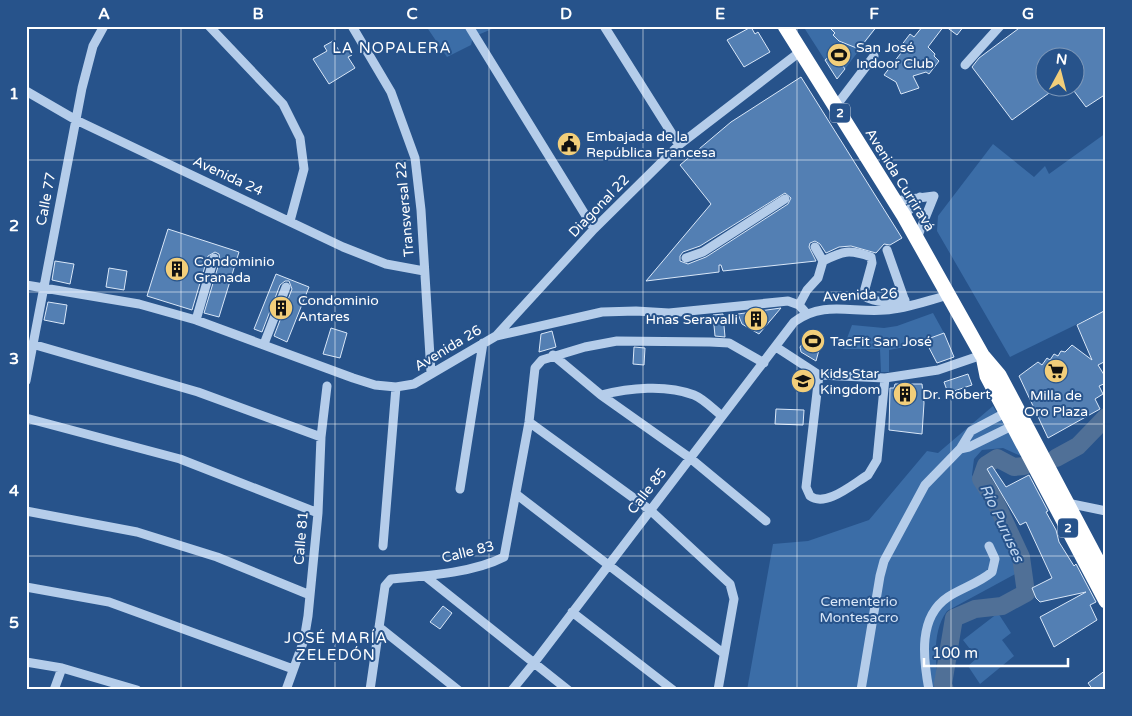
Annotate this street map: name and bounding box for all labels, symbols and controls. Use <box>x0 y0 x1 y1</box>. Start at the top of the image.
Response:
text: A <box>98 4 110 24</box>
text: B <box>252 4 264 24</box>
text: C <box>406 4 418 24</box>
text: D <box>560 4 572 24</box>
text: E <box>715 4 725 24</box>
text: F <box>869 4 879 24</box>
text: G <box>1022 4 1034 24</box>
district label: LA NOPALERA <box>332 39 452 57</box>
place label: San José Indoor Club <box>856 39 934 72</box>
sports icon: San José Indoor Club <box>826 42 852 68</box>
north arrow <box>1034 48 1084 98</box>
text: N <box>1055 50 1068 69</box>
text: 1 <box>9 84 19 104</box>
road number: 2 <box>830 104 850 122</box>
street label: Avenida Curriravá <box>861 125 939 235</box>
place label: Embajada de la República Francesa <box>586 128 716 161</box>
public building icon: Embajada de la República Francesa <box>556 131 582 157</box>
street label: Avenida 24 <box>190 152 266 200</box>
street label: Transversal 22 <box>392 160 418 258</box>
street label: Calle 77 <box>33 171 59 227</box>
street label: Diagonal 22 <box>565 171 633 241</box>
text: 2 <box>9 216 19 236</box>
place label: Condominio Granada <box>194 253 275 286</box>
building icon: Condominio Granada <box>164 256 190 282</box>
street label: Avenida 26 <box>822 285 898 305</box>
place label: Condominio Antares <box>298 292 379 325</box>
building icon: Condominio Antares <box>268 295 294 321</box>
building icon: Hnas Seravalli <box>743 306 769 332</box>
place label: Hnas Seravalli <box>646 311 738 328</box>
street label: Avenida 26 <box>411 321 485 375</box>
sports icon: TacFit San José <box>800 328 826 354</box>
place label: TacFit San José <box>830 333 932 350</box>
text: 3 <box>9 349 19 369</box>
supermarket icon: Milla de Oro Plaza <box>1043 358 1069 384</box>
place label: Kids Star Kingdom <box>820 365 880 398</box>
school or university icon: Kids Star Kingdom <box>790 368 816 394</box>
building icon: Dr. Robert <box>892 381 918 407</box>
place label: Dr. Robert <box>922 386 991 403</box>
place label: Milla de Oro Plaza <box>1024 387 1088 420</box>
street label: Calle 85 <box>624 465 670 517</box>
text: 4 <box>9 481 19 501</box>
water label: Río Puruses <box>976 481 1029 567</box>
street label: Calle 81 <box>290 511 312 565</box>
road number: 2 <box>1058 518 1078 538</box>
street label: Calle 83 <box>440 537 496 567</box>
park label: Cementerio Montesacro <box>819 593 899 626</box>
text: 5 <box>9 613 19 633</box>
district label: JOSÉ MARÍA ZELEDÓN <box>284 629 388 664</box>
scale bar <box>924 636 1068 668</box>
text: 100 m <box>932 644 978 662</box>

